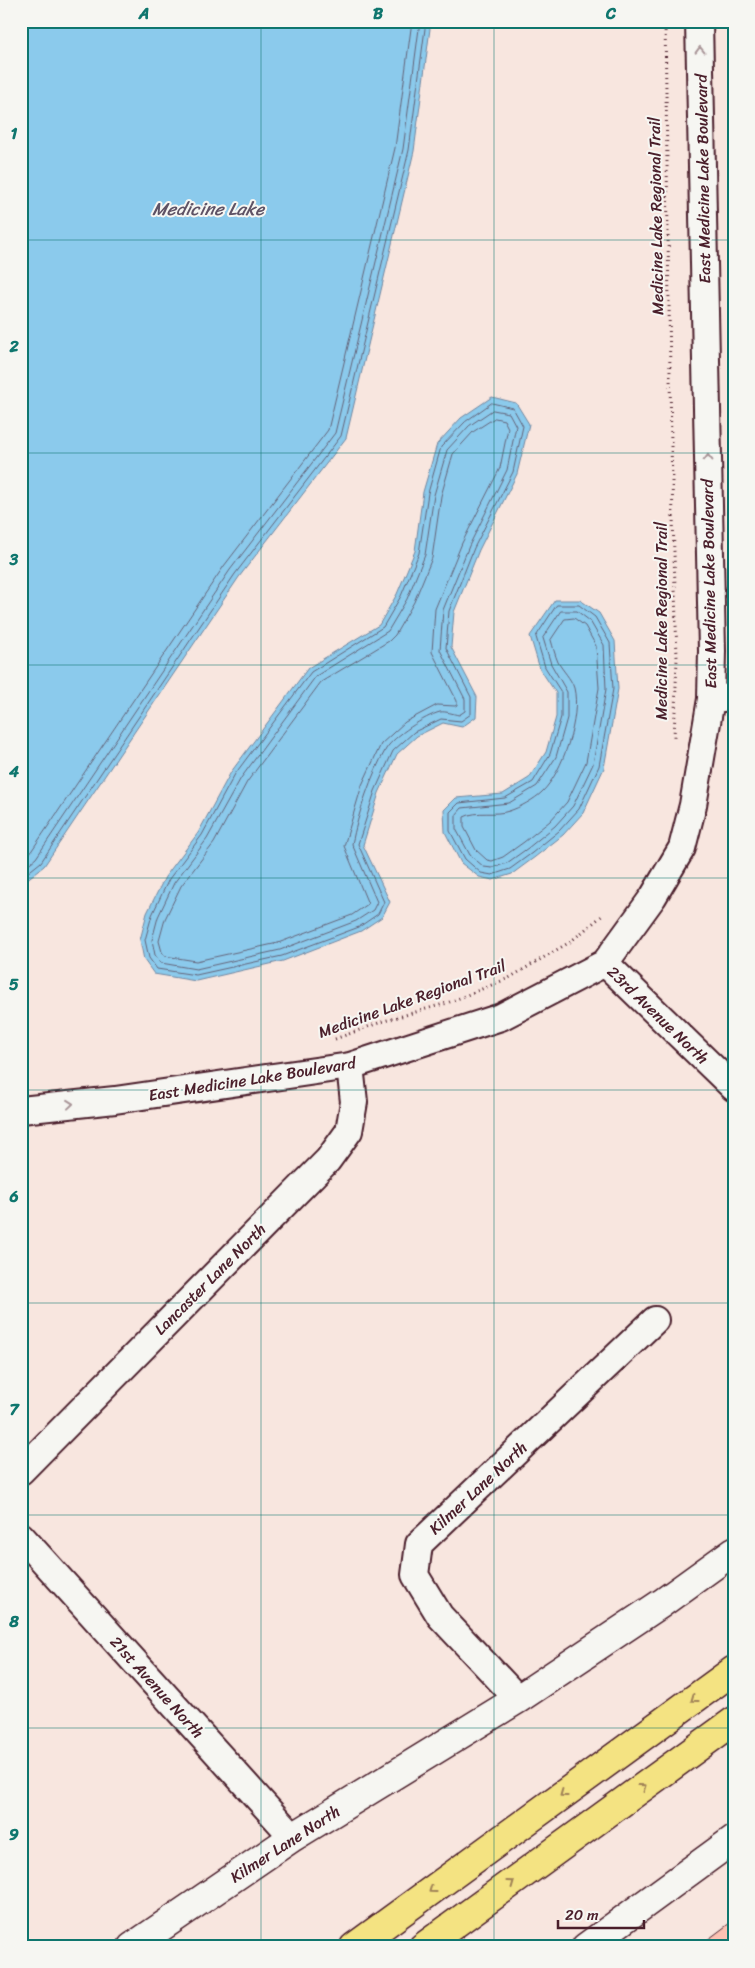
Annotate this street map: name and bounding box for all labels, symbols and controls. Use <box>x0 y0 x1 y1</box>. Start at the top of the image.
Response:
text: A <box>138 0 149 28</box>
text: B <box>373 0 384 28</box>
text: C <box>605 0 617 28</box>
one-way arrow <box>695 46 705 54</box>
street label: East Medicine Lake Boulevard <box>687 72 719 284</box>
street label: Medicine Lake Regional Trail <box>640 116 672 315</box>
text: 1 <box>11 119 18 148</box>
water label: Medicine Lake <box>152 193 266 225</box>
text: 2 <box>8 332 19 361</box>
one-way arrow <box>703 454 713 462</box>
street label: East Medicine Lake Boulevard <box>693 477 725 689</box>
street label: Medicine Lake Regional Trail <box>647 521 676 720</box>
text: 3 <box>9 545 19 574</box>
text: 4 <box>8 757 19 786</box>
street label: Medicine Lake Regional Trail <box>314 951 510 1047</box>
street label: 23rd Avenue North <box>600 958 716 1072</box>
text: 5 <box>9 970 19 999</box>
street label: East Medicine Lake Boulevard <box>146 1048 359 1110</box>
one-way arrow <box>66 1099 74 1110</box>
text: 6 <box>8 1182 19 1211</box>
street label: Lancaster Lane North <box>147 1216 273 1342</box>
text: 7 <box>9 1395 20 1424</box>
street label: Kilmer Lane North <box>422 1434 534 1542</box>
text: 8 <box>8 1607 19 1636</box>
street label: 21st Avenue North <box>103 1629 211 1745</box>
one-way arrow <box>690 1693 700 1702</box>
one-way arrow <box>637 1784 647 1793</box>
one-way arrow <box>559 1788 569 1797</box>
street label: Kilmer Lane North <box>224 1797 346 1891</box>
text: 9 <box>9 1820 19 1849</box>
one-way arrow <box>506 1879 515 1889</box>
one-way arrow <box>428 1884 438 1893</box>
scale bar <box>558 1898 644 1930</box>
text: 20 m <box>565 1902 599 1928</box>

